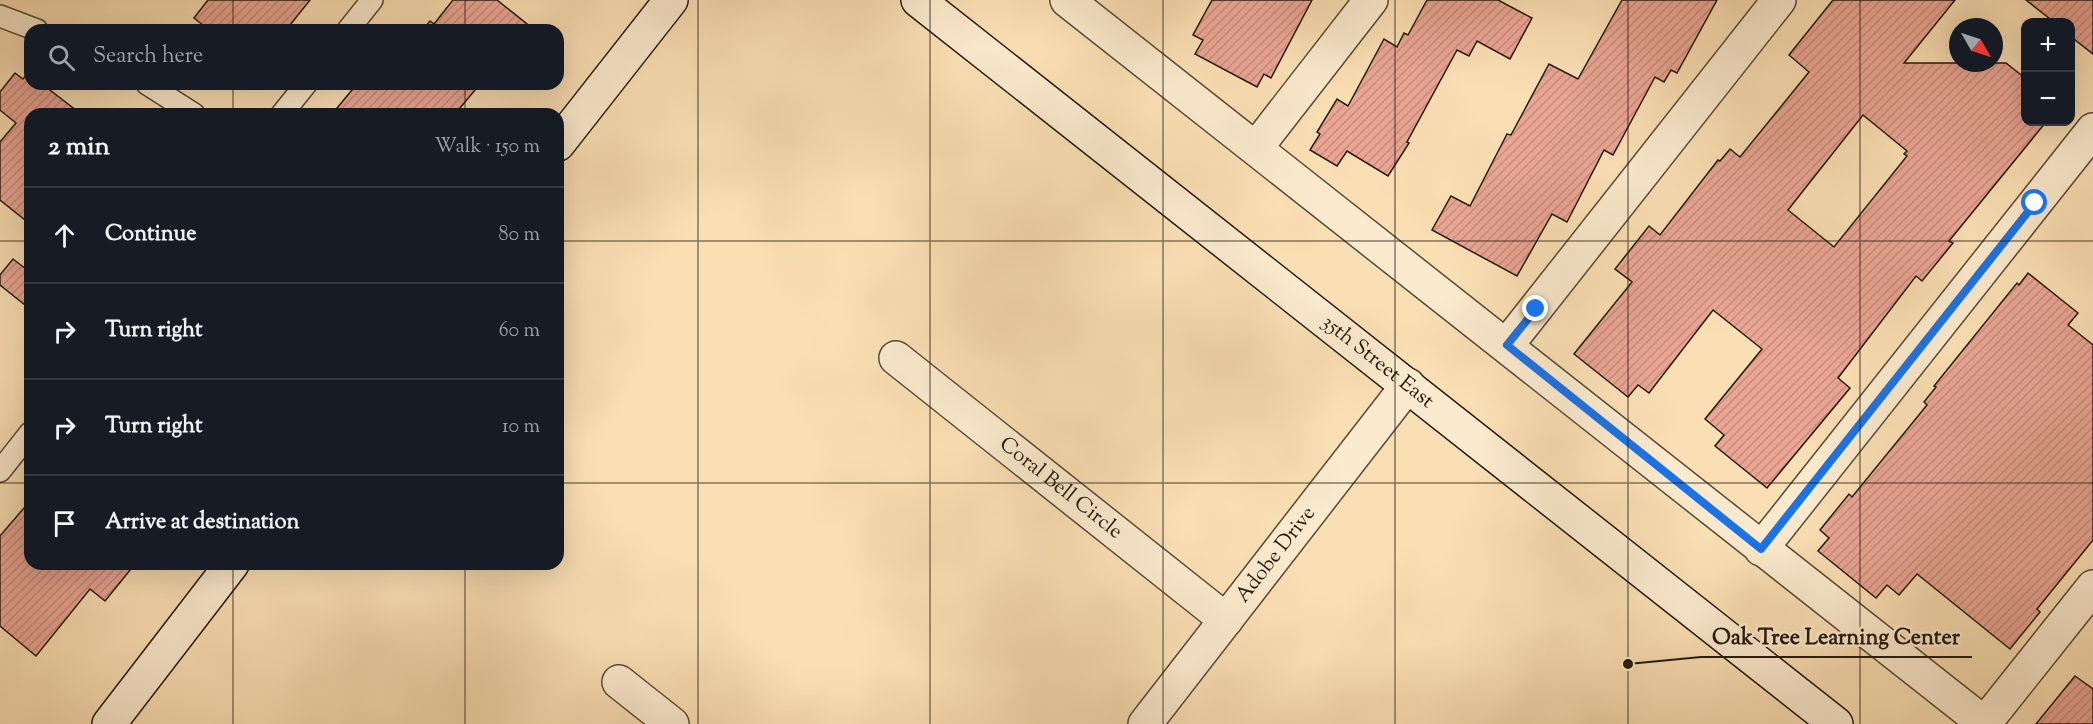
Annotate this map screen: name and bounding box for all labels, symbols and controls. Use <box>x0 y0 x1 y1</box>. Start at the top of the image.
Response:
north arrow <box>1949 18 2003 72</box>
map controls <box>2021 18 2075 126</box>
button: + <box>2021 18 2075 72</box>
search box <box>24 24 564 90</box>
icon: search <box>45 41 78 74</box>
text: Search here <box>93 41 203 73</box>
button: − <box>2021 72 2075 126</box>
text: 2 min <box>48 129 110 166</box>
text: Walk · 150 m <box>434 133 540 162</box>
route start <box>2021 189 2047 215</box>
icon: ahead <box>48 219 81 252</box>
text: Continue <box>105 219 196 251</box>
text: 80 m <box>499 221 540 250</box>
route end <box>1522 295 1548 321</box>
street label: 35th Street East <box>1315 308 1440 416</box>
icon: right <box>48 315 81 348</box>
text: Turn right <box>105 315 202 347</box>
text: 60 m <box>499 317 540 346</box>
icon: right <box>48 411 81 444</box>
text: Turn right <box>105 411 202 443</box>
text: 10 m <box>502 413 540 442</box>
street label: Coral Bell Circle <box>992 430 1129 547</box>
street label: Adobe Drive <box>1229 500 1323 610</box>
icon: arrive <box>48 507 81 540</box>
text: Arrive at destination <box>105 507 300 539</box>
callout: Oak Tree Learning Center <box>1701 617 1972 657</box>
text: Oak Tree Learning Center <box>1712 623 1961 655</box>

